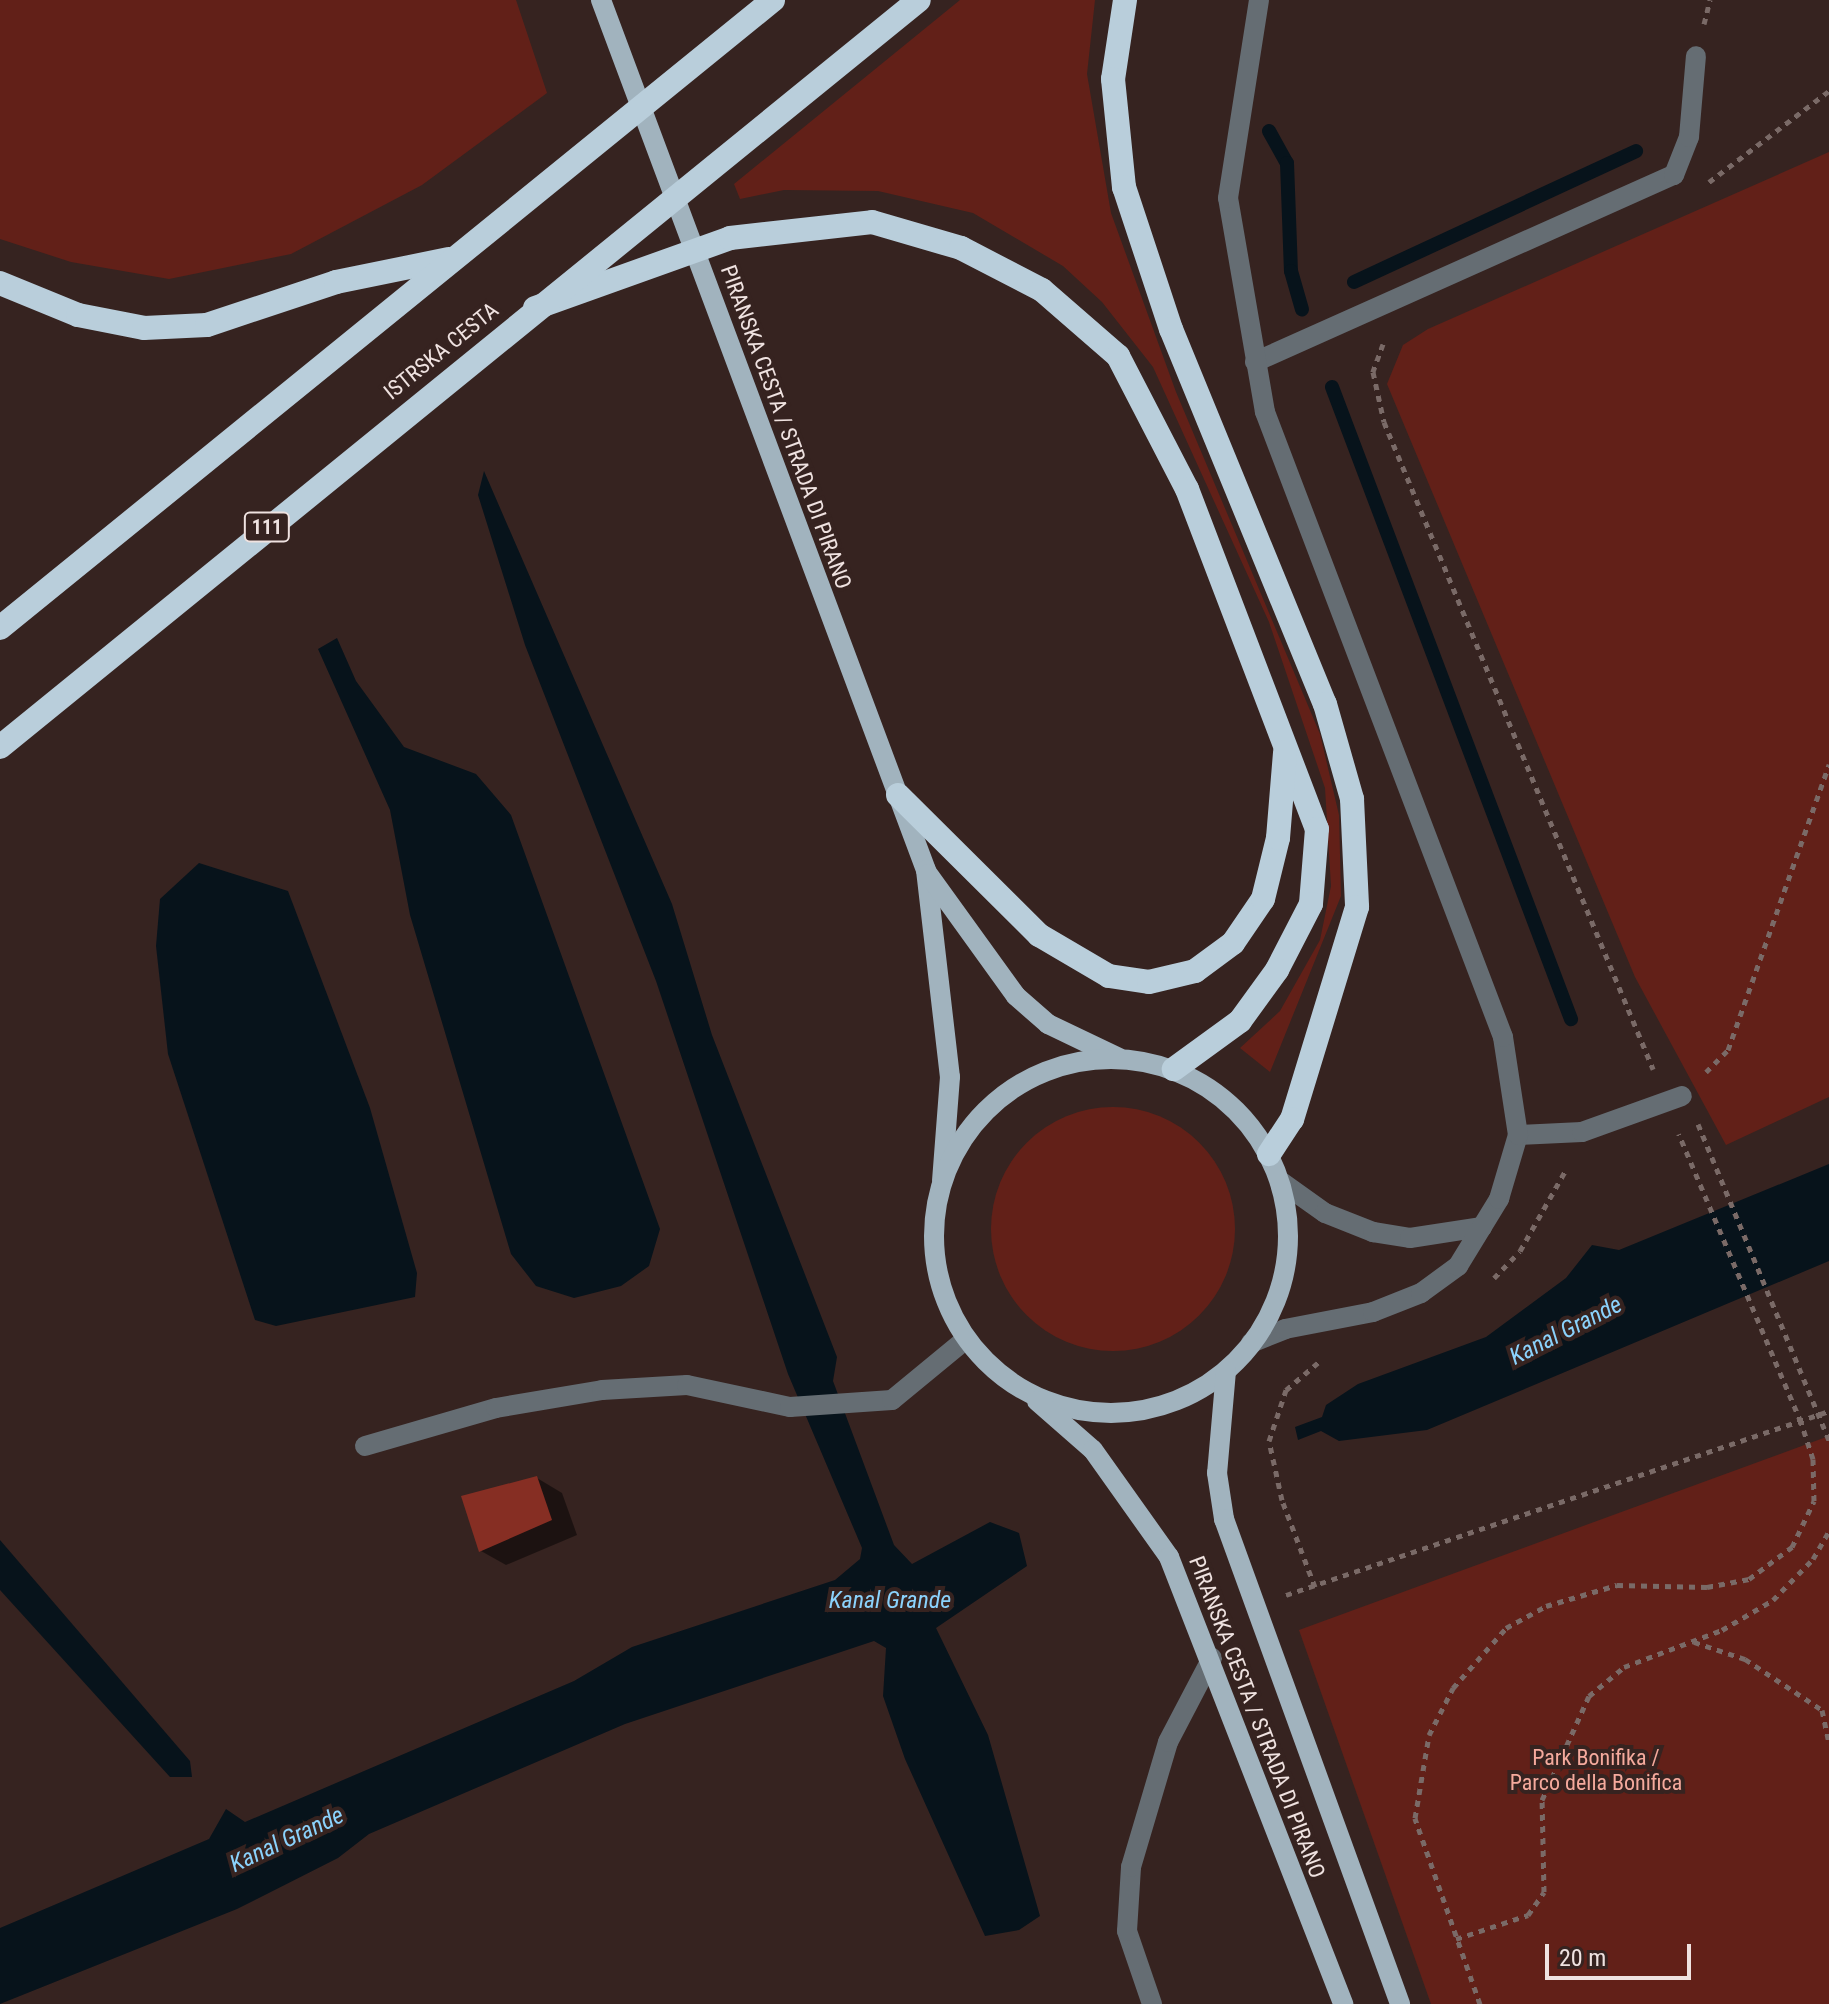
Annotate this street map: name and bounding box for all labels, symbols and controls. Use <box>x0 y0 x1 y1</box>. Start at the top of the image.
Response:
street label: PIRANSKA CESTA / STRADA DI PIRANO <box>715 262 857 592</box>
street label: ISTRSKA CESTA <box>379 297 503 405</box>
road number: 111 <box>243 511 291 543</box>
water label: Kanal Grande <box>1505 1290 1627 1372</box>
street label: PIRANSKA CESTA / STRADA DI PIRANO <box>1183 1552 1331 1882</box>
water label: Kanal Grande <box>829 1587 951 1615</box>
park label: Park Bonifika / Parco della Bonifica <box>1510 1744 1682 1796</box>
water label: Kanal Grande <box>225 1801 349 1879</box>
scale bar <box>1549 1928 1695 1978</box>
text: 20 m <box>1559 1944 1606 1972</box>

